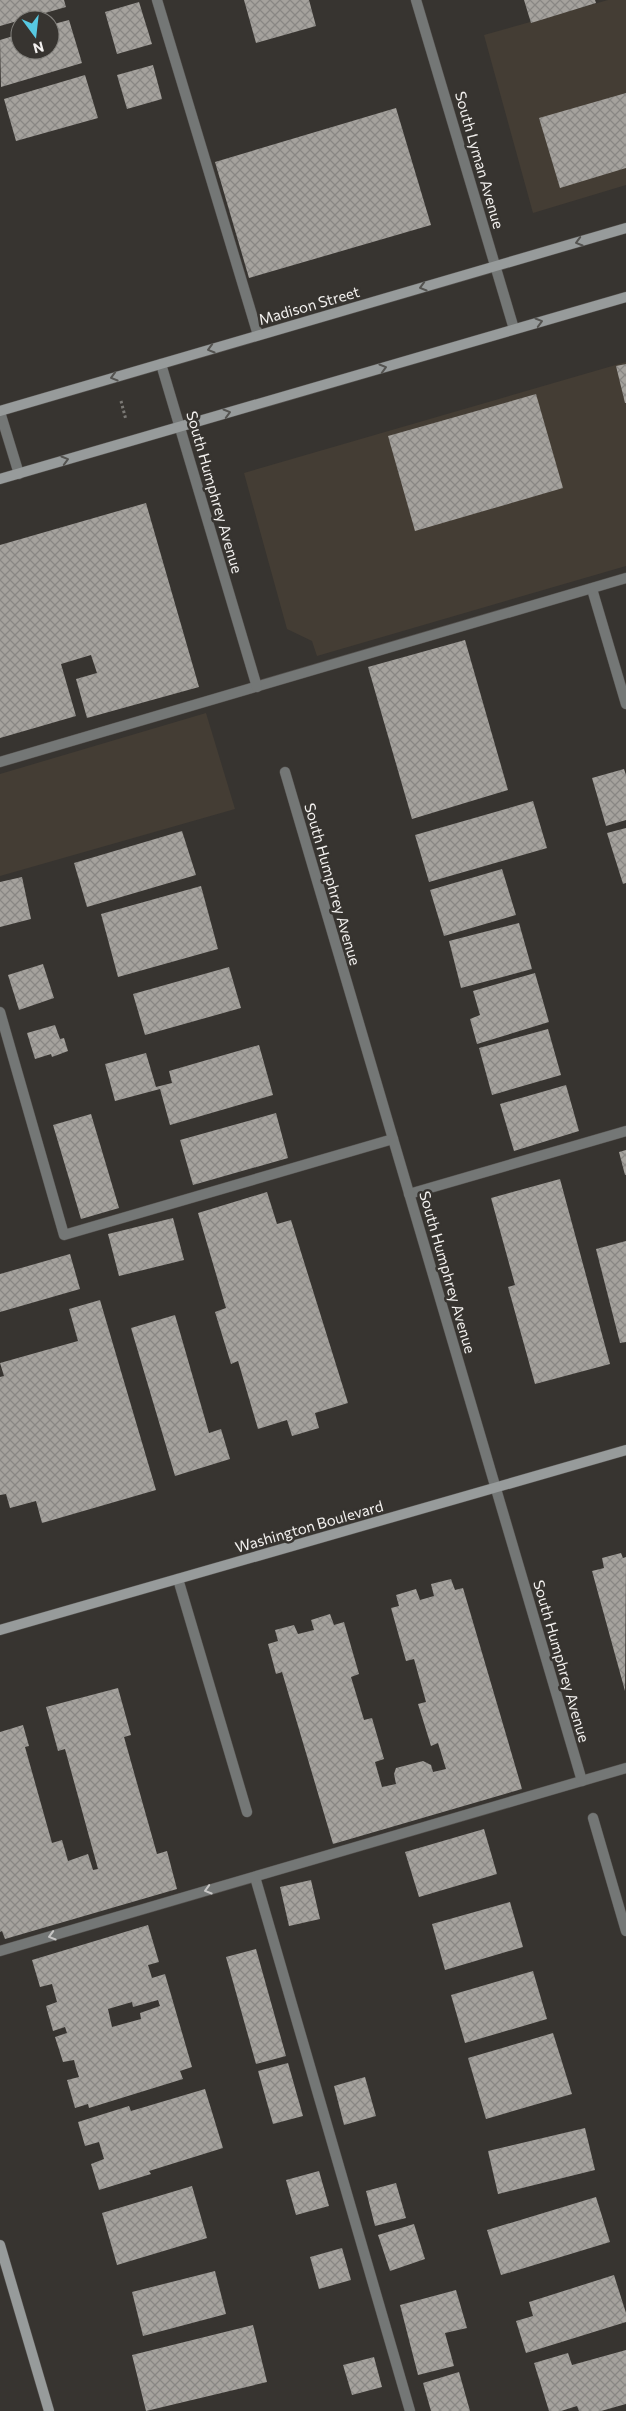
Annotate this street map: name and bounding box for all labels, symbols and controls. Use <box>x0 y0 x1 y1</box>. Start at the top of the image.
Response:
north arrow <box>10 10 60 60</box>
text: N <box>31 38 46 58</box>
street label: South Lyman Avenue <box>452 89 508 231</box>
one-way arrow <box>575 236 584 247</box>
street label: Madison Street <box>256 282 362 328</box>
one-way arrow <box>420 282 428 292</box>
one-way arrow <box>534 318 542 328</box>
one-way arrow <box>207 344 215 354</box>
one-way arrow <box>378 363 386 373</box>
one-way arrow <box>111 372 119 382</box>
street label: South Humphrey Avenue <box>183 409 247 575</box>
one-way arrow <box>222 409 230 419</box>
one-way arrow <box>61 456 69 466</box>
street label: South Humphrey Avenue <box>301 801 365 967</box>
street label: South Humphrey Avenue <box>416 1189 480 1355</box>
street label: Washington Boulevard <box>233 1496 385 1556</box>
street label: South Humphrey Avenue <box>530 1578 594 1744</box>
one-way arrow <box>204 1885 213 1895</box>
one-way arrow <box>48 1930 56 1941</box>

